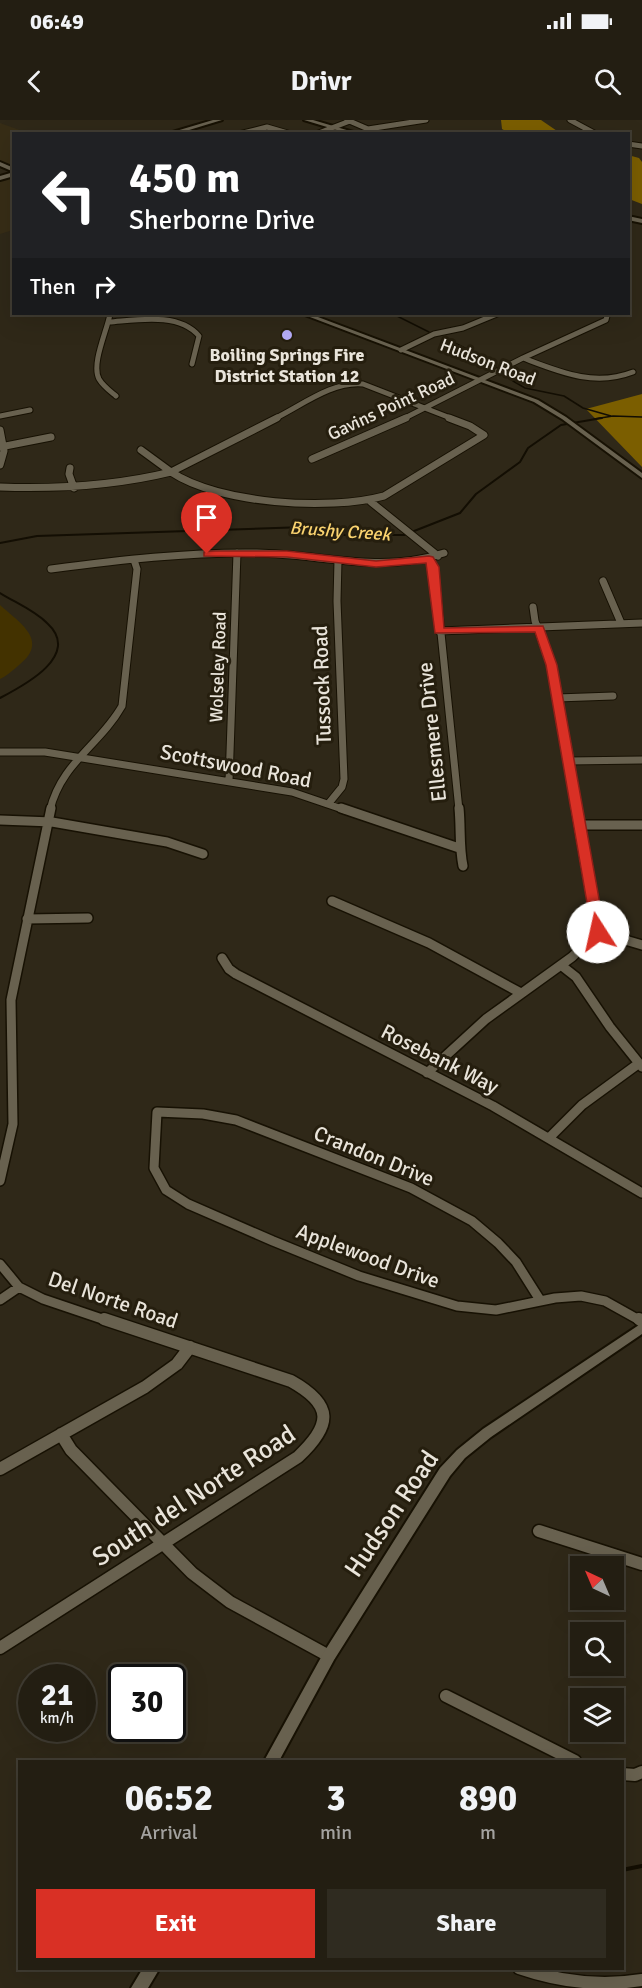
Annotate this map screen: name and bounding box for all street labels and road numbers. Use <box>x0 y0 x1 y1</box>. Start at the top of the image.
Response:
street label: Hudson Road <box>437 334 539 390</box>
street label: Gavins Point Road <box>324 367 458 445</box>
street label: Wolseley Road <box>205 611 231 723</box>
street label: Tussock Road <box>307 625 337 745</box>
street label: Ellesmere Drive <box>412 661 452 803</box>
street label: Scottswood Road <box>158 739 314 793</box>
street label: Rosebank Way <box>377 1018 503 1100</box>
street label: Crandon Drive <box>310 1120 438 1192</box>
street label: Applewood Drive <box>293 1218 443 1294</box>
street label: Del Norte Road <box>45 1266 181 1334</box>
street label: South del Norte Road <box>86 1418 302 1574</box>
street label: Hudson Road <box>338 1445 446 1583</box>

